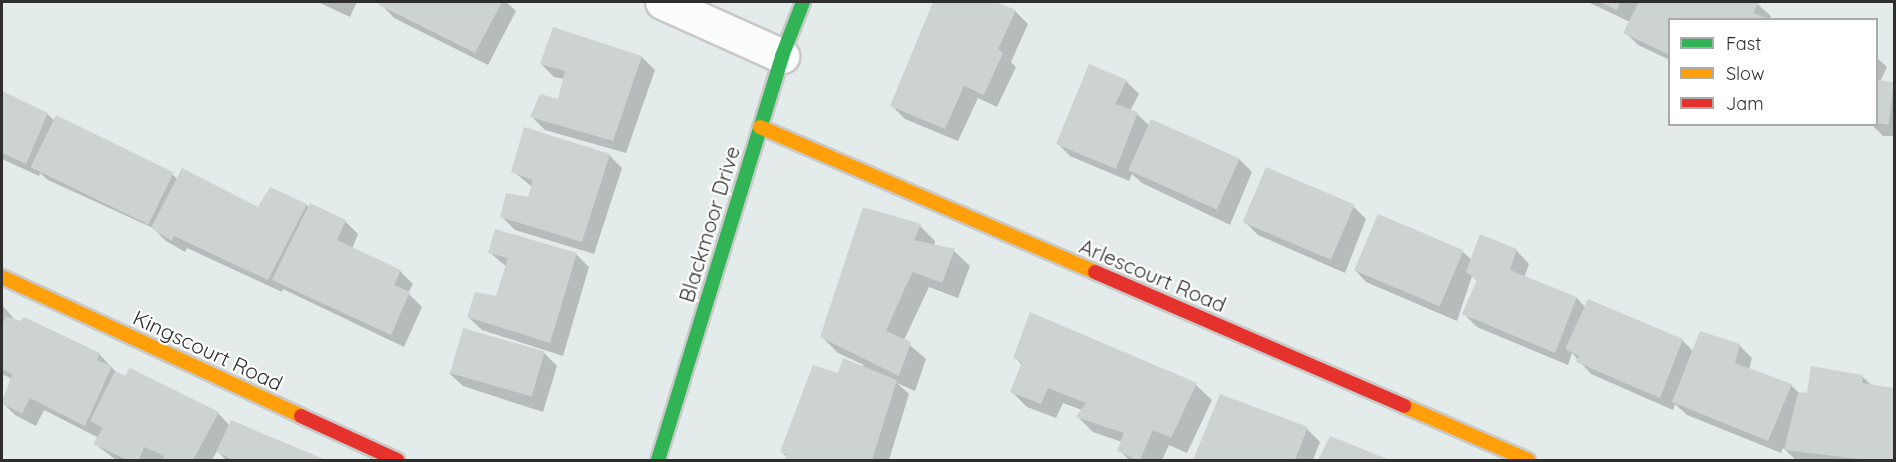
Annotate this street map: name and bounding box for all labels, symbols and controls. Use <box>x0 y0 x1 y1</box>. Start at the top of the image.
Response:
legend <box>1668 18 1878 126</box>
text: Fast <box>1726 32 1761 55</box>
text: Slow <box>1726 62 1764 85</box>
text: Jam <box>1726 92 1764 115</box>
street label: Blackmoor Drive <box>673 143 745 305</box>
street label: Arlescourt Road <box>1076 233 1230 317</box>
street label: Kingscourt Road <box>129 304 287 396</box>

